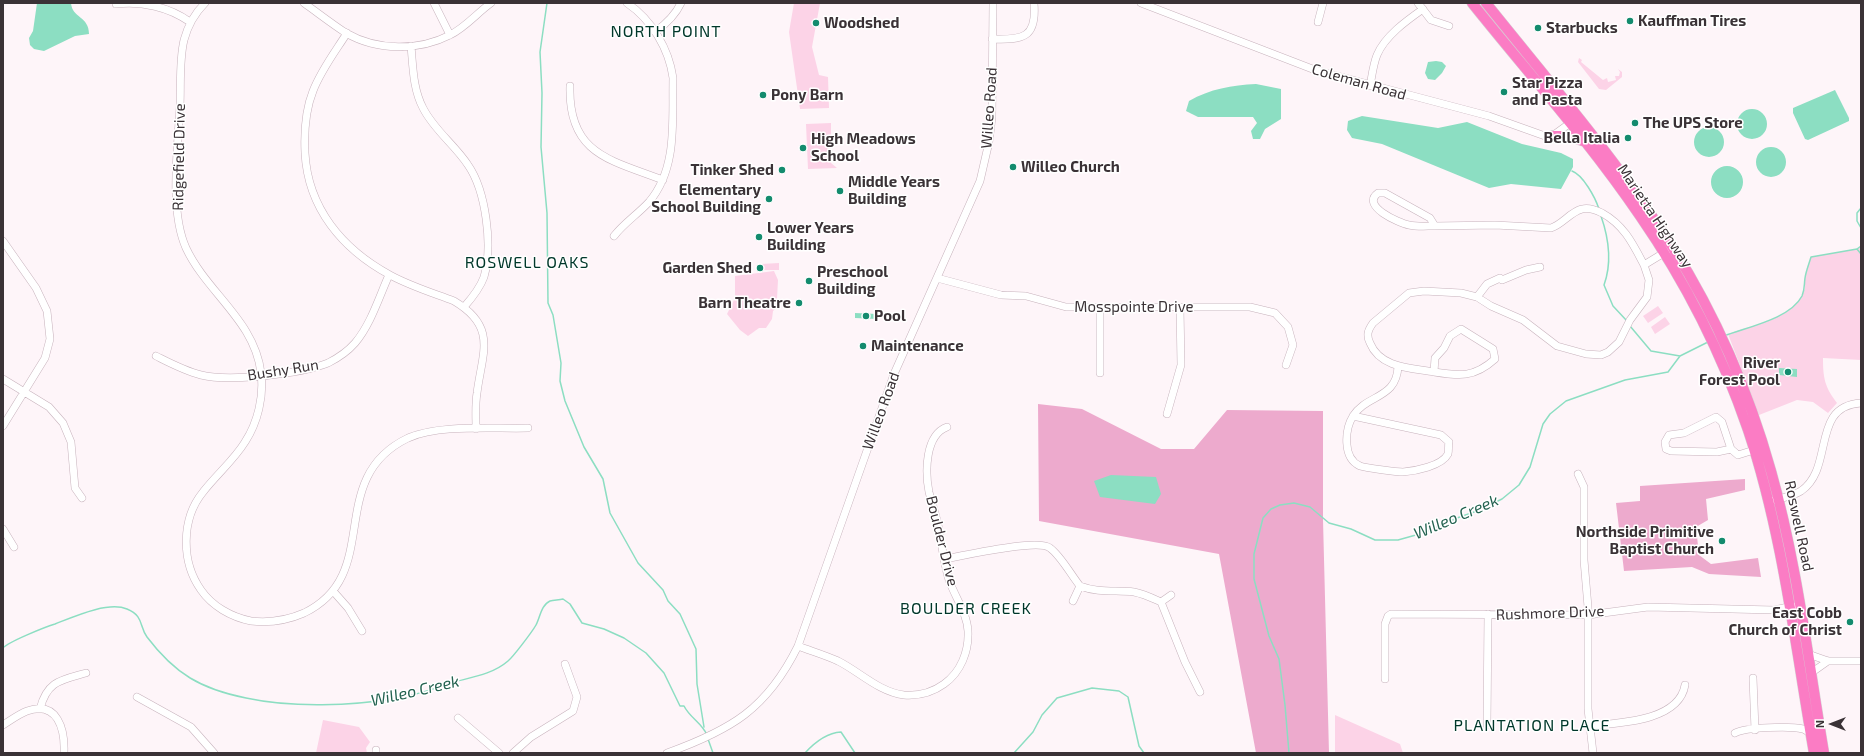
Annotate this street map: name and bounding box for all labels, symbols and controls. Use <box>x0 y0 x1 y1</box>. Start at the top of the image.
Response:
place label: Kauffman Tires <box>1638 12 1746 30</box>
place label: Woodshed <box>824 14 899 32</box>
marker: Kauffman Tires <box>1625 16 1635 26</box>
marker: Woodshed <box>811 18 821 28</box>
place label: Starbucks <box>1546 19 1618 37</box>
district label: NORTH POINT <box>610 22 722 42</box>
marker: Starbucks <box>1533 23 1543 33</box>
street label: Coleman Road <box>1310 60 1408 104</box>
street label: Willeo Road <box>977 67 1001 149</box>
place label: Star Pizza and Pasta <box>1512 74 1583 109</box>
place label: Pony Barn <box>771 86 843 104</box>
marker: Star Pizza and Pasta <box>1499 87 1509 97</box>
marker: Pony Barn <box>758 90 768 100</box>
street label: Ridgefield Drive <box>169 103 189 211</box>
place label: The UPS Store <box>1643 114 1743 132</box>
marker: The UPS Store <box>1630 118 1640 128</box>
place label: Bella Italia <box>1544 129 1620 147</box>
place label: High Meadows School <box>811 130 916 165</box>
marker: Bella Italia <box>1623 133 1633 143</box>
marker: High Meadows School <box>798 143 808 153</box>
place label: Willeo Church <box>1021 158 1120 176</box>
place label: Tinker Shed <box>690 161 774 179</box>
street label: Marietta Highway <box>1614 161 1696 271</box>
marker: Willeo Church <box>1008 162 1018 172</box>
marker: Tinker Shed <box>777 165 787 175</box>
place label: Middle Years Building <box>848 173 940 208</box>
place label: Elementary School Building <box>651 181 761 216</box>
marker: Middle Years Building <box>835 186 845 196</box>
marker: Elementary School Building <box>764 194 774 204</box>
place label: Lower Years Building <box>767 219 854 254</box>
marker: Lower Years Building <box>754 232 764 242</box>
district label: ROSWELL OAKS <box>465 253 589 273</box>
place label: Garden Shed <box>663 259 752 277</box>
marker: Garden Shed <box>755 263 765 273</box>
place label: Preschool Building <box>817 263 888 298</box>
marker: Preschool Building <box>804 276 814 286</box>
place label: Barn Theatre <box>698 294 791 312</box>
marker: Barn Theatre <box>794 298 804 308</box>
street label: Mosspointe Drive <box>1074 298 1194 316</box>
place label: Pool <box>874 307 906 325</box>
marker: Pool <box>861 311 871 321</box>
place label: Maintenance <box>871 337 964 355</box>
marker: Maintenance <box>858 341 868 351</box>
place label: River Forest Pool <box>1699 354 1780 389</box>
street label: Bushy Run <box>246 355 320 385</box>
marker: River Forest Pool <box>1783 367 1793 377</box>
street label: Willeo Road <box>859 370 903 452</box>
street label: Roswell Road <box>1781 479 1817 573</box>
water label: Willeo Creek <box>1411 491 1501 543</box>
street label: Boulder Drive <box>922 494 962 588</box>
place label: Northside Primitive Baptist Church <box>1576 523 1714 558</box>
marker: Northside Primitive Baptist Church <box>1717 536 1727 546</box>
district label: BOULDER CREEK <box>900 599 1032 619</box>
street label: Rushmore Drive <box>1495 602 1605 624</box>
place label: East Cobb Church of Christ <box>1728 604 1842 639</box>
marker: East Cobb Church of Christ <box>1845 617 1855 627</box>
water label: Willeo Creek <box>369 671 461 711</box>
north arrow <box>1812 704 1852 744</box>
district label: PLANTATION PLACE <box>1454 716 1610 736</box>
text: N <box>1813 720 1826 728</box>

